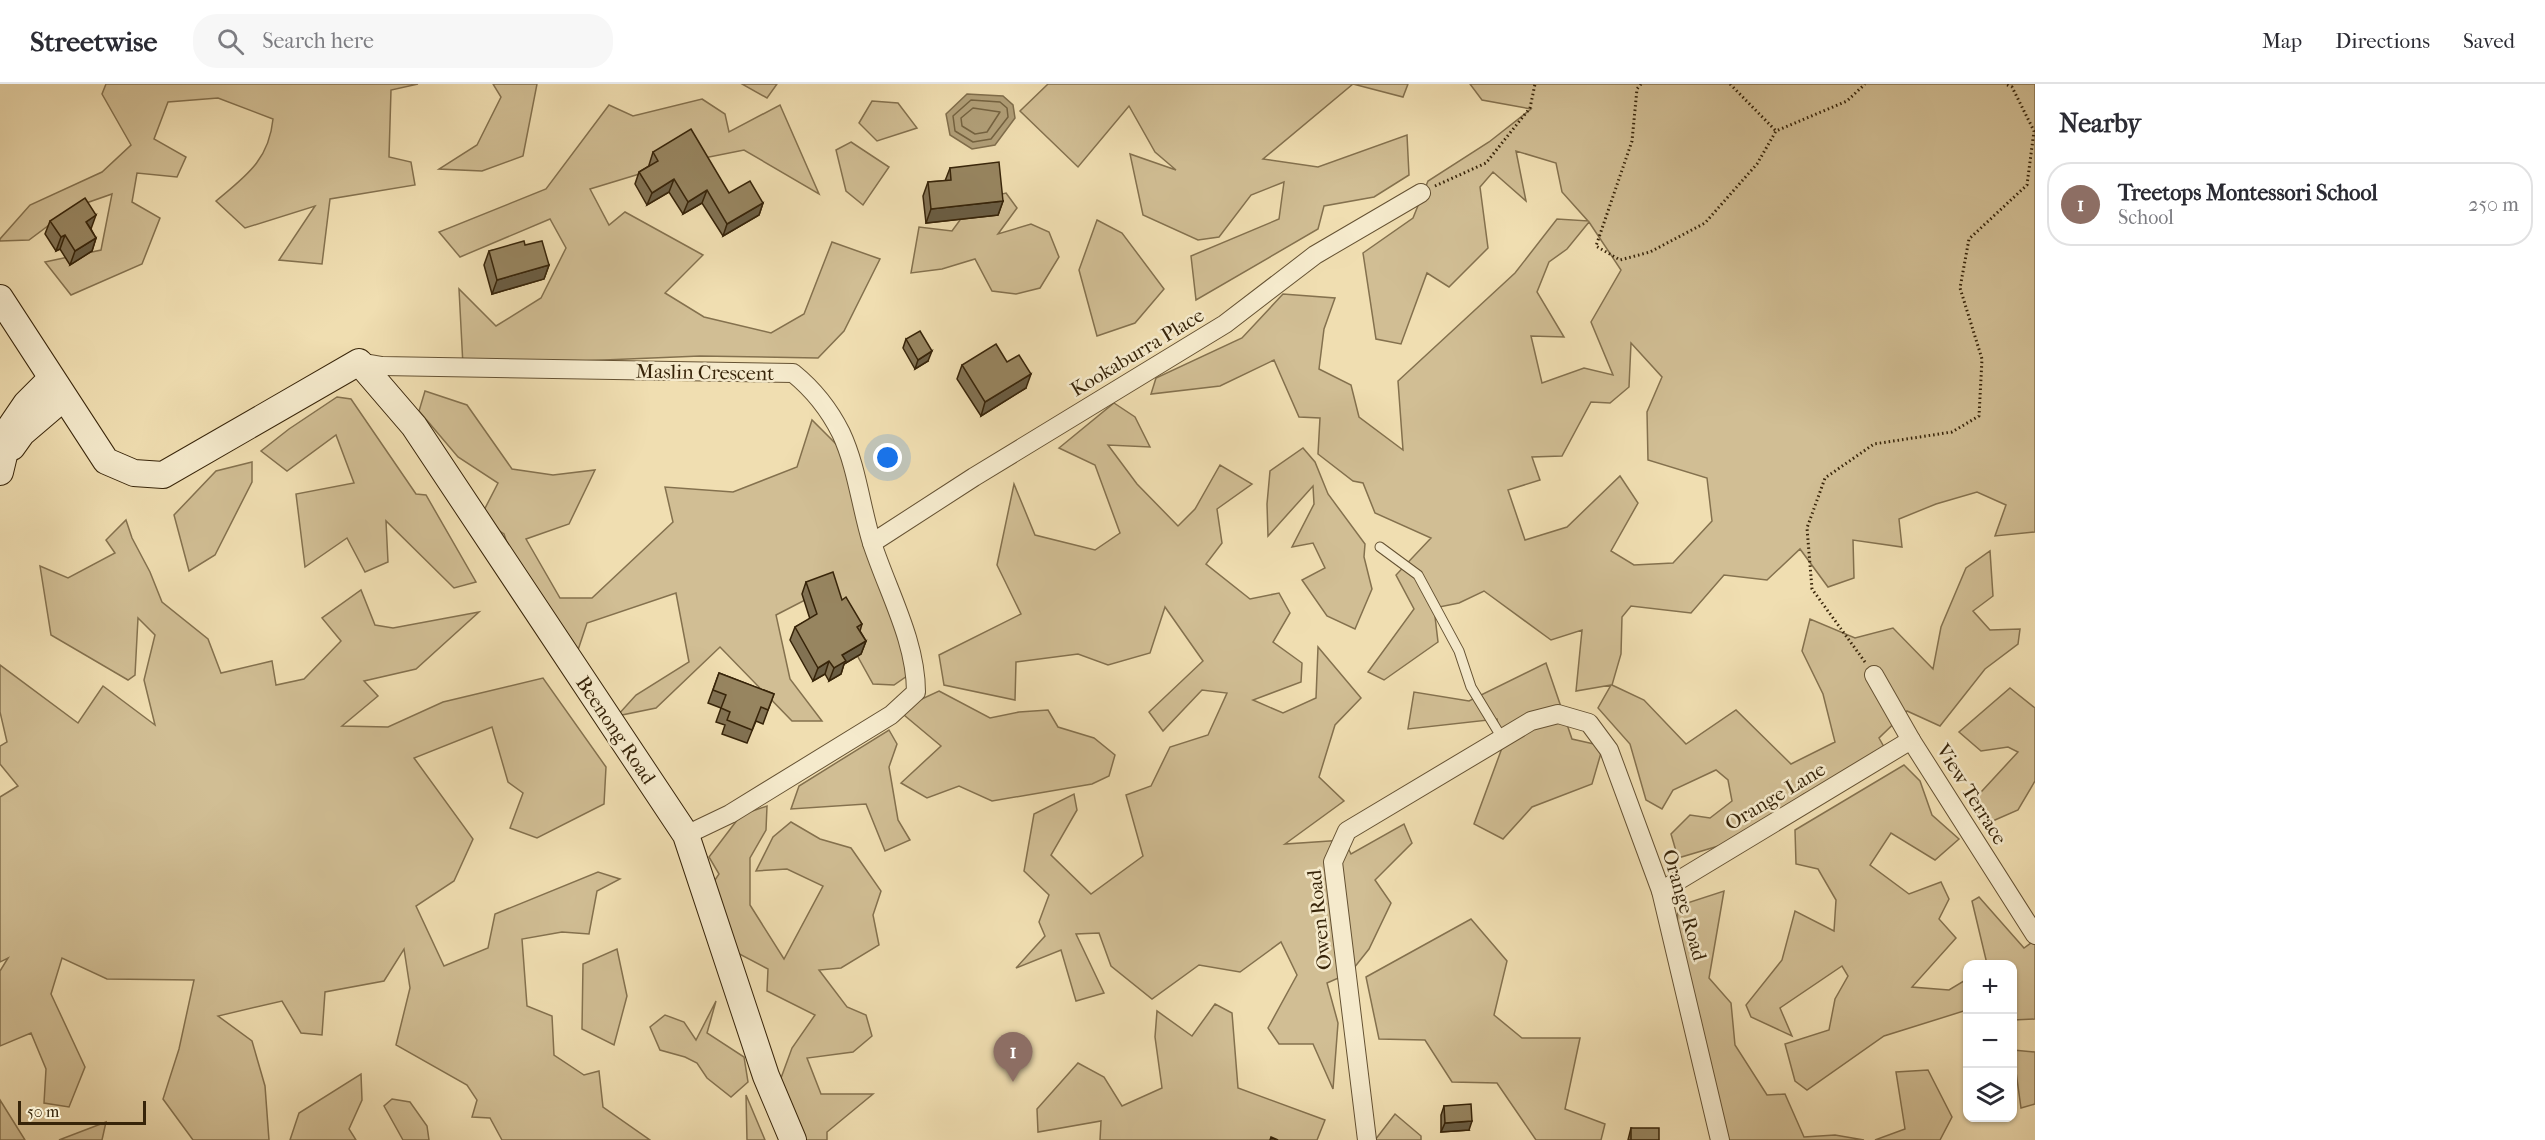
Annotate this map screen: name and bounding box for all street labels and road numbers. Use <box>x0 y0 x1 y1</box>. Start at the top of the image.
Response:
street label: Kookaburra Place <box>1066 303 1208 401</box>
street label: Maslin Crescent <box>636 360 774 385</box>
street label: Beenong Road <box>571 672 661 790</box>
street label: View Terrace <box>1931 739 2012 849</box>
street label: Orange Lane <box>1721 757 1830 835</box>
street label: Orange Road <box>1658 847 1712 964</box>
street label: Owen Road <box>1303 868 1336 971</box>

